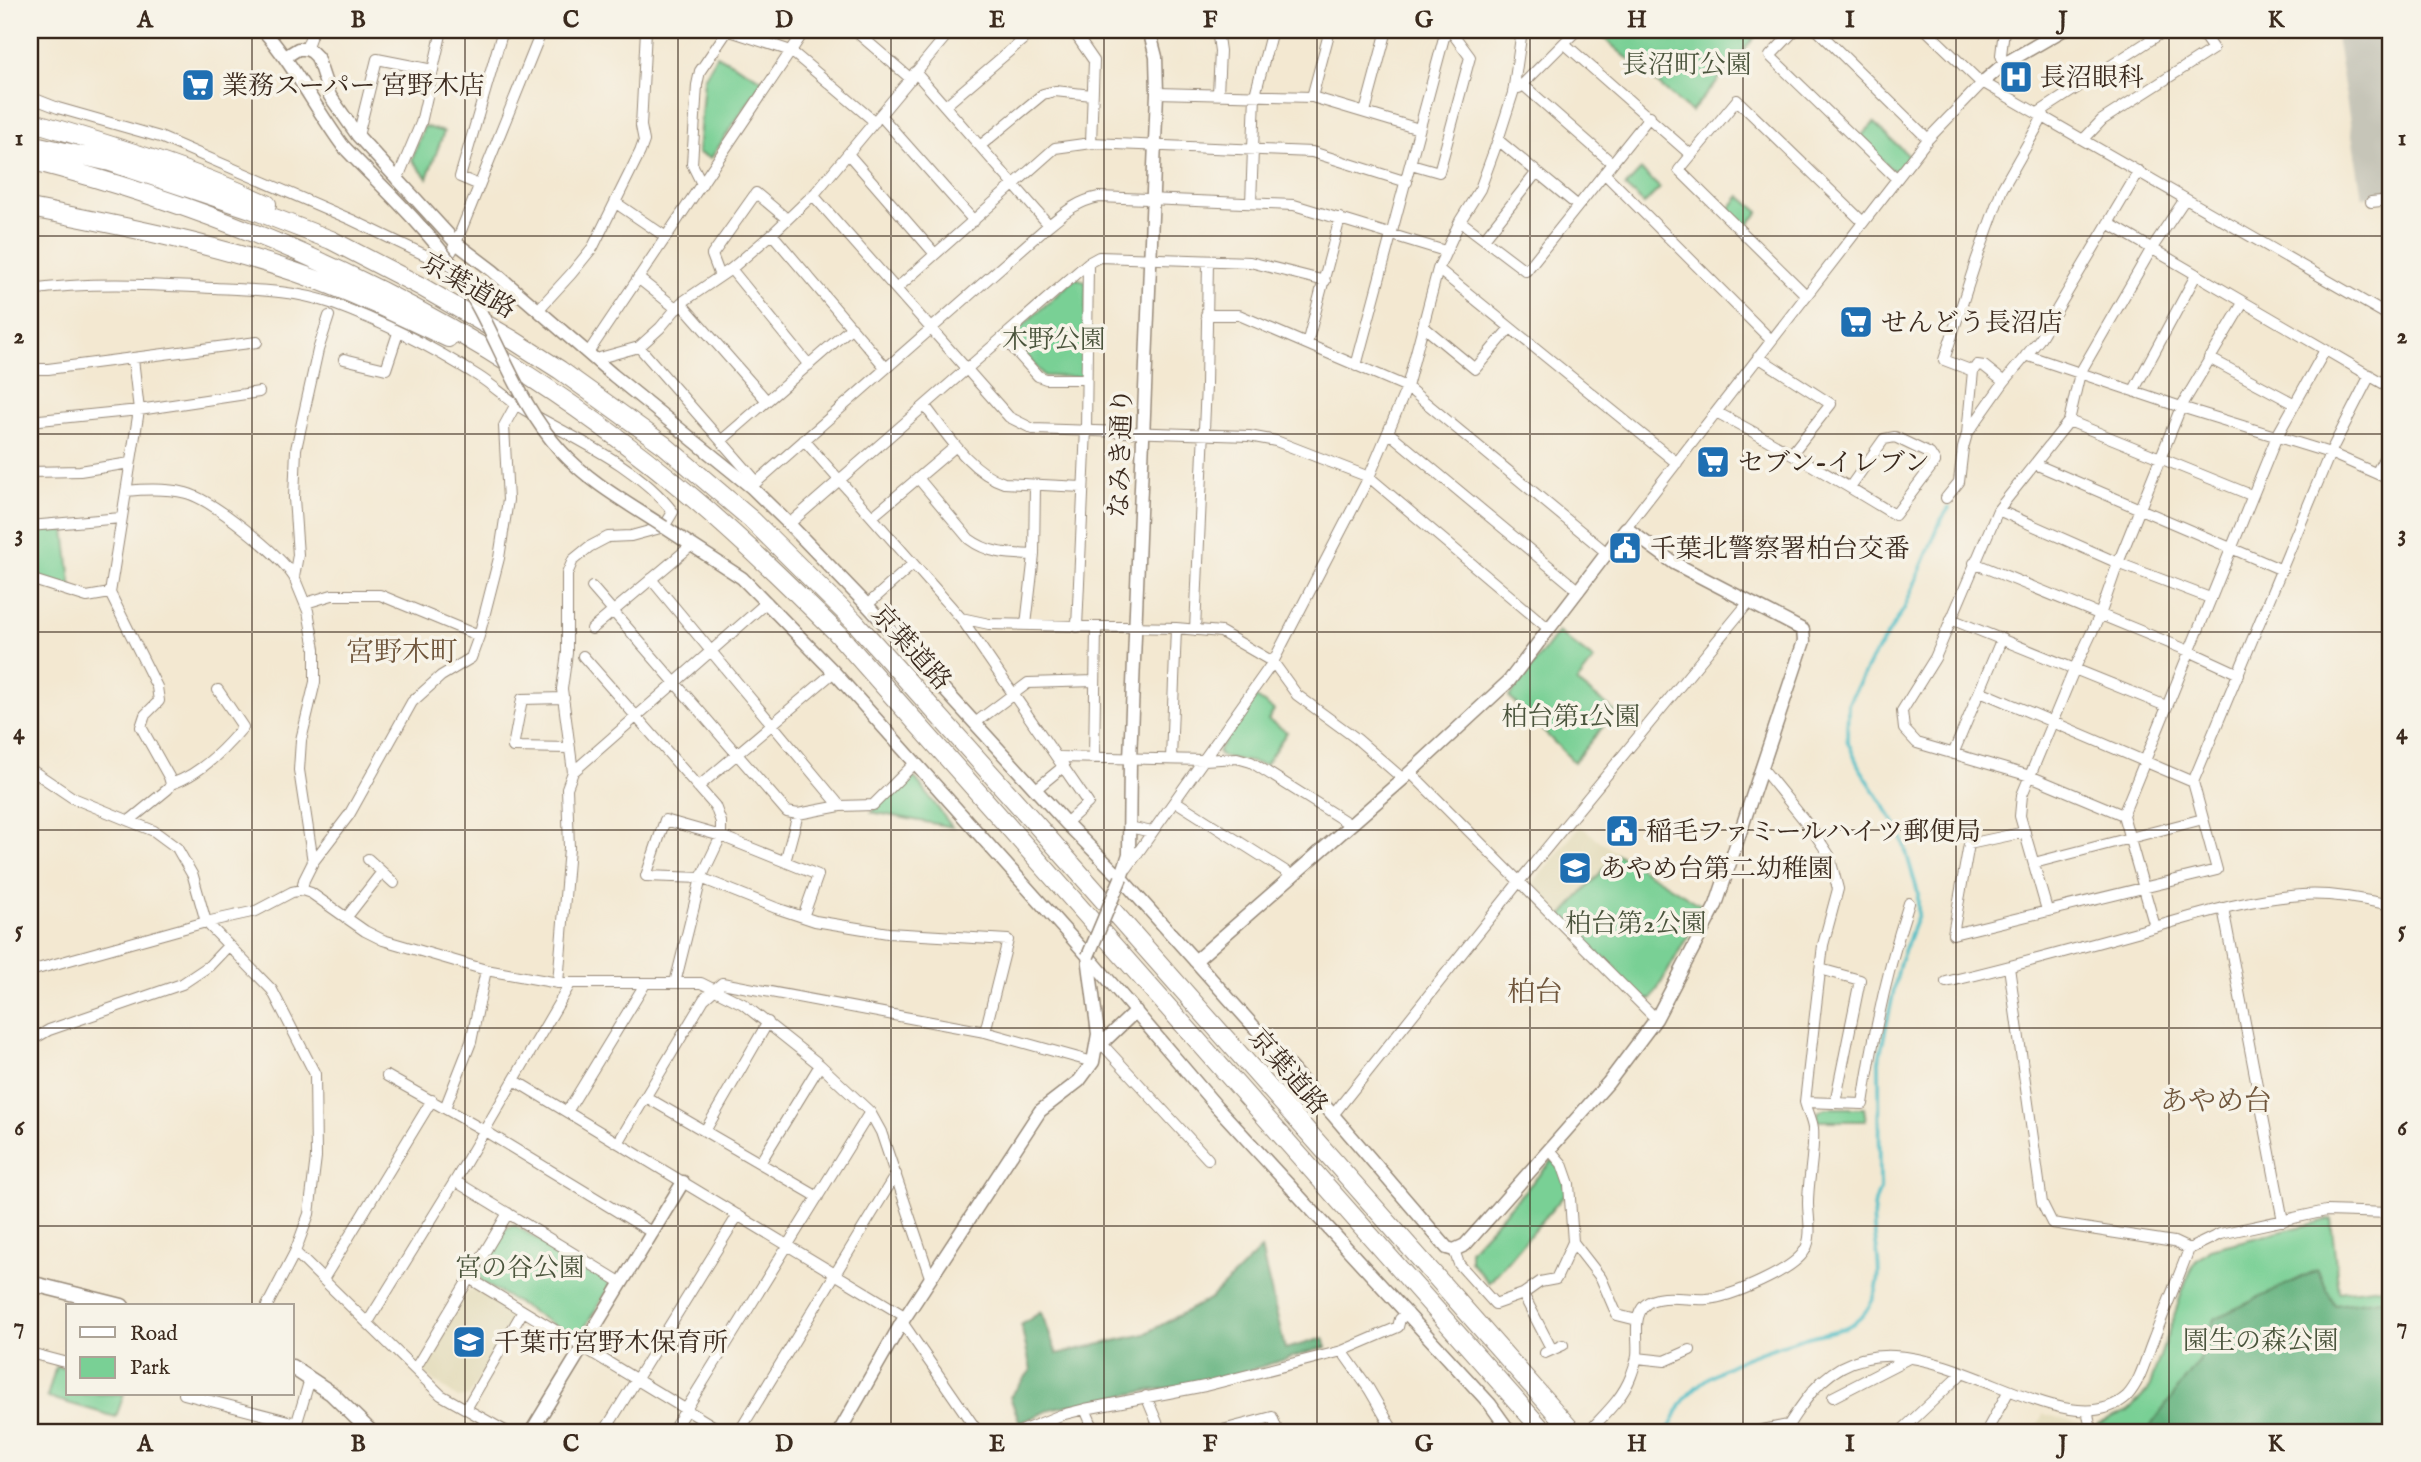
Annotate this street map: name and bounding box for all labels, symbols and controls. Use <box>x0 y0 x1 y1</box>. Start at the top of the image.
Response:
text: A <box>136 6 154 35</box>
text: B <box>350 6 366 35</box>
text: C <box>563 6 580 35</box>
text: D <box>775 6 793 35</box>
text: E <box>989 6 1005 35</box>
text: F <box>1203 6 1218 35</box>
text: G <box>1415 6 1434 35</box>
text: H <box>1627 6 1647 35</box>
text: I <box>1845 6 1855 35</box>
text: J <box>2055 6 2068 35</box>
text: K <box>2268 6 2286 35</box>
park label: 長沼町公園 <box>1622 49 1752 82</box>
hospital icon: 長沼眼科 <box>1997 58 2035 96</box>
place label: 長沼眼科 <box>2040 62 2144 95</box>
supermarket icon: 業務スーパー 宮野木店 <box>179 66 217 104</box>
place label: 業務スーパー 宮野木店 <box>222 70 485 103</box>
text: 1 <box>15 124 23 153</box>
text: 1 <box>2398 124 2406 153</box>
street label: 京葉道路 <box>415 246 522 327</box>
supermarket icon: せんどう長沼店 <box>1837 303 1875 341</box>
place label: せんどう長沼店 <box>1881 307 2063 340</box>
text: 2 <box>14 322 25 351</box>
text: 2 <box>2397 322 2408 351</box>
park label: 木野公園 <box>1002 324 1106 357</box>
street label: なみき通り <box>1103 388 1140 519</box>
supermarket icon: セブン-イレブン <box>1694 443 1732 481</box>
place label: セブン-イレブン <box>1738 447 1930 480</box>
text: 3 <box>15 520 23 549</box>
text: 3 <box>2398 520 2406 549</box>
public building icon: 千葉北警察署柏台交番 <box>1606 529 1644 567</box>
place label: 千葉北警察署柏台交番 <box>1650 533 1910 566</box>
street label: 京葉道路 <box>864 598 958 698</box>
district label: 宮野木町 <box>346 636 458 671</box>
park label: 柏台第1公園 <box>1501 701 1641 734</box>
text: 4 <box>13 718 25 747</box>
text: 4 <box>2396 718 2408 747</box>
public building icon: 稲毛ファミールハイツ郵便局 <box>1603 812 1641 850</box>
place label: 稲毛ファミールハイツ郵便局 <box>1646 816 1981 849</box>
school or university icon: あやめ台第二幼稚園 <box>1556 849 1594 887</box>
place label: あやめ台第二幼稚園 <box>1600 853 1834 886</box>
park label: 柏台第2公園 <box>1565 908 1707 941</box>
text: 5 <box>15 916 24 945</box>
text: 5 <box>2398 916 2407 945</box>
district label: 柏台 <box>1507 976 1563 1011</box>
street label: 京葉道路 <box>1241 1022 1334 1122</box>
district label: あやめ台 <box>2160 1085 2272 1120</box>
text: 6 <box>14 1114 25 1143</box>
text: 6 <box>2397 1114 2408 1143</box>
park label: 宮の谷公園 <box>455 1252 585 1285</box>
legend <box>66 1304 294 1396</box>
text: 7 <box>14 1312 24 1341</box>
text: 7 <box>2397 1312 2407 1341</box>
text: Road <box>130 1321 178 1348</box>
school or university icon: 千葉市宮野木保育所 <box>450 1323 488 1361</box>
park label: 園生の森公園 <box>2183 1325 2339 1358</box>
place label: 千葉市宮野木保育所 <box>494 1327 728 1360</box>
text: Park <box>130 1355 171 1382</box>
text: A <box>136 1430 154 1459</box>
text: B <box>350 1430 366 1459</box>
text: C <box>563 1430 580 1459</box>
text: D <box>775 1430 793 1459</box>
text: E <box>989 1430 1005 1459</box>
text: F <box>1203 1430 1218 1459</box>
text: G <box>1415 1430 1434 1459</box>
text: H <box>1627 1430 1647 1459</box>
text: I <box>1845 1430 1855 1459</box>
text: J <box>2055 1430 2068 1459</box>
text: K <box>2268 1430 2286 1459</box>

